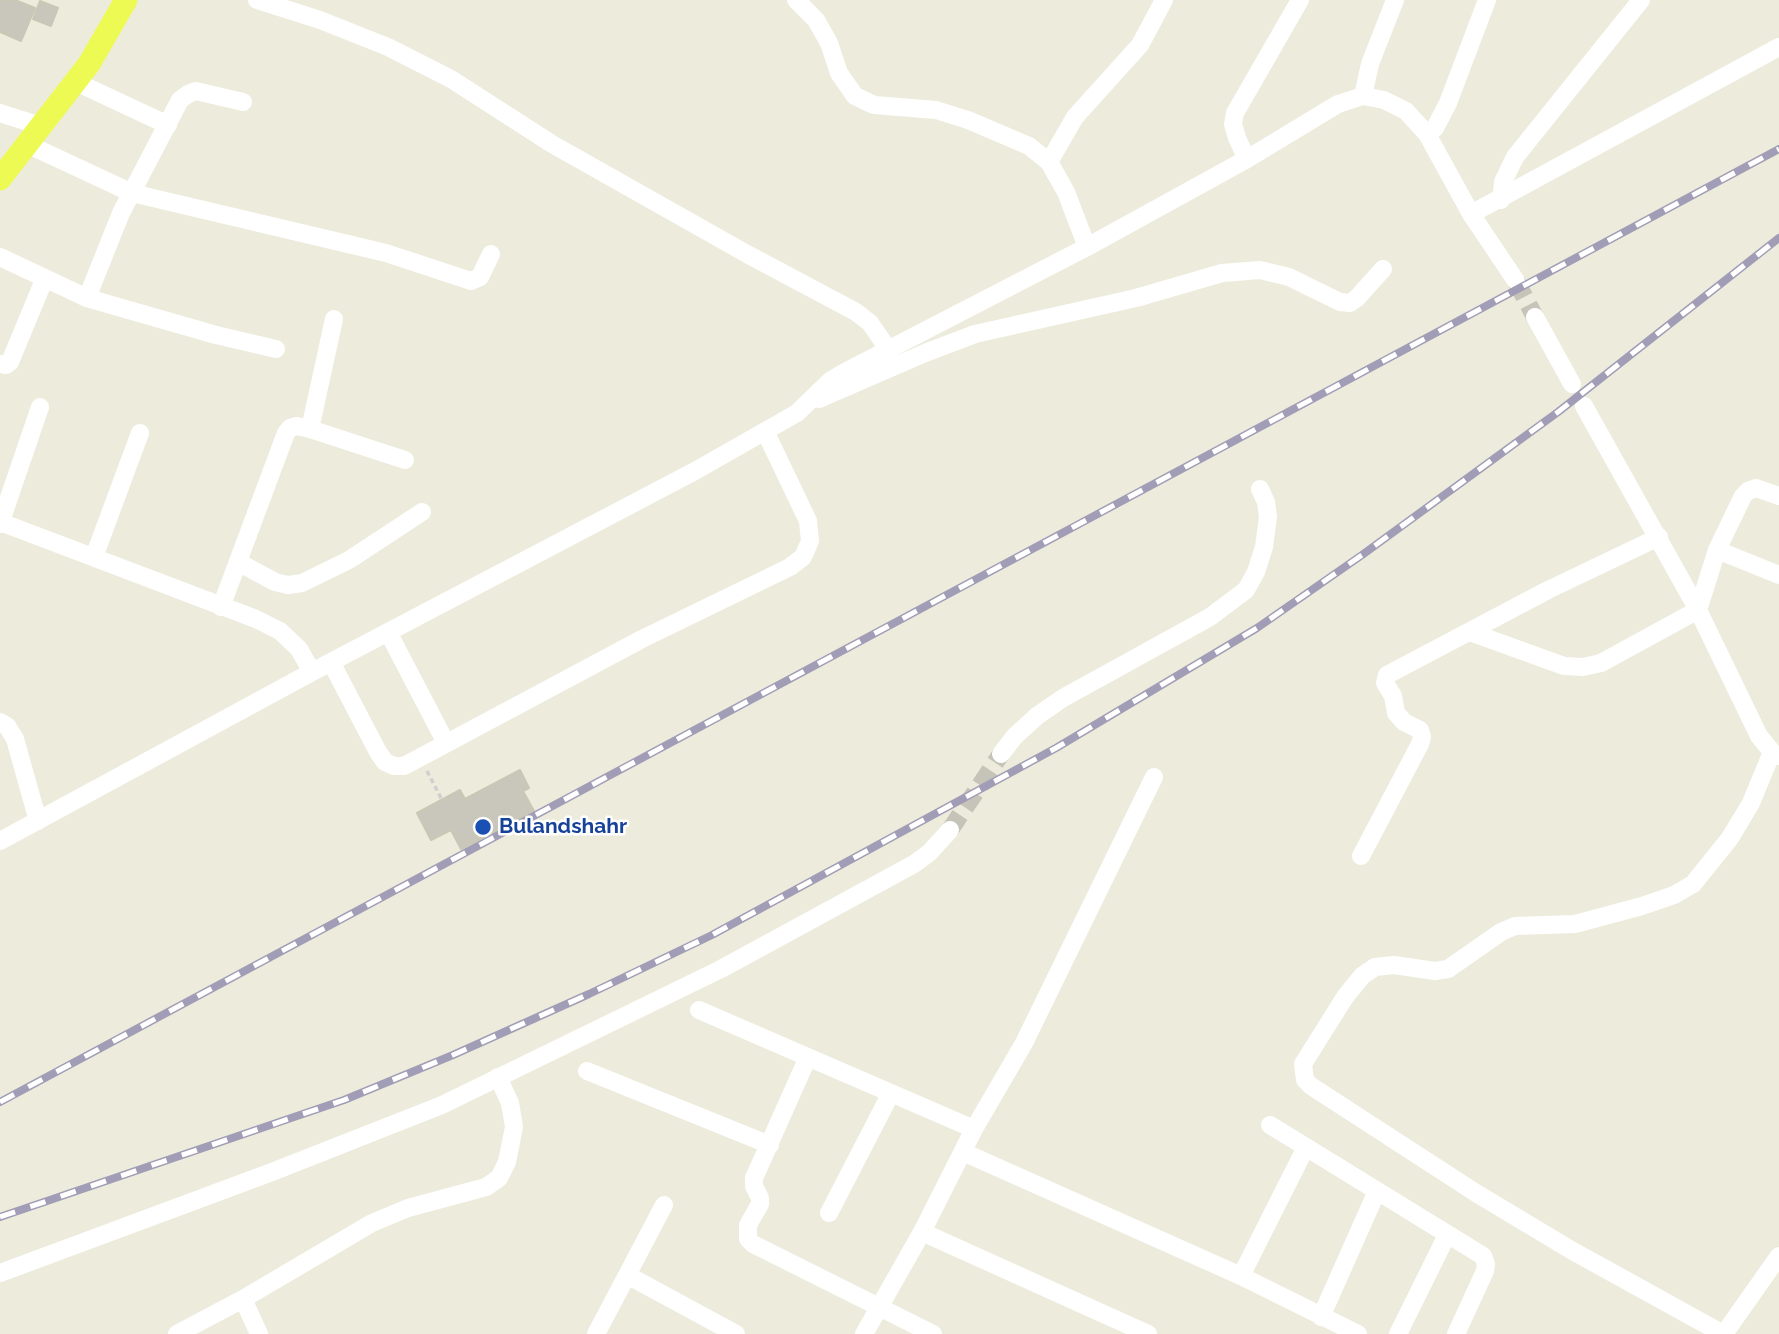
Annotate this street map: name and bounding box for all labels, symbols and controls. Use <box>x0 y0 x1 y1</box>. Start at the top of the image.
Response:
place label: Bulandshahr <box>499 814 627 840</box>
marker: Bulandshahr <box>473 817 493 837</box>

